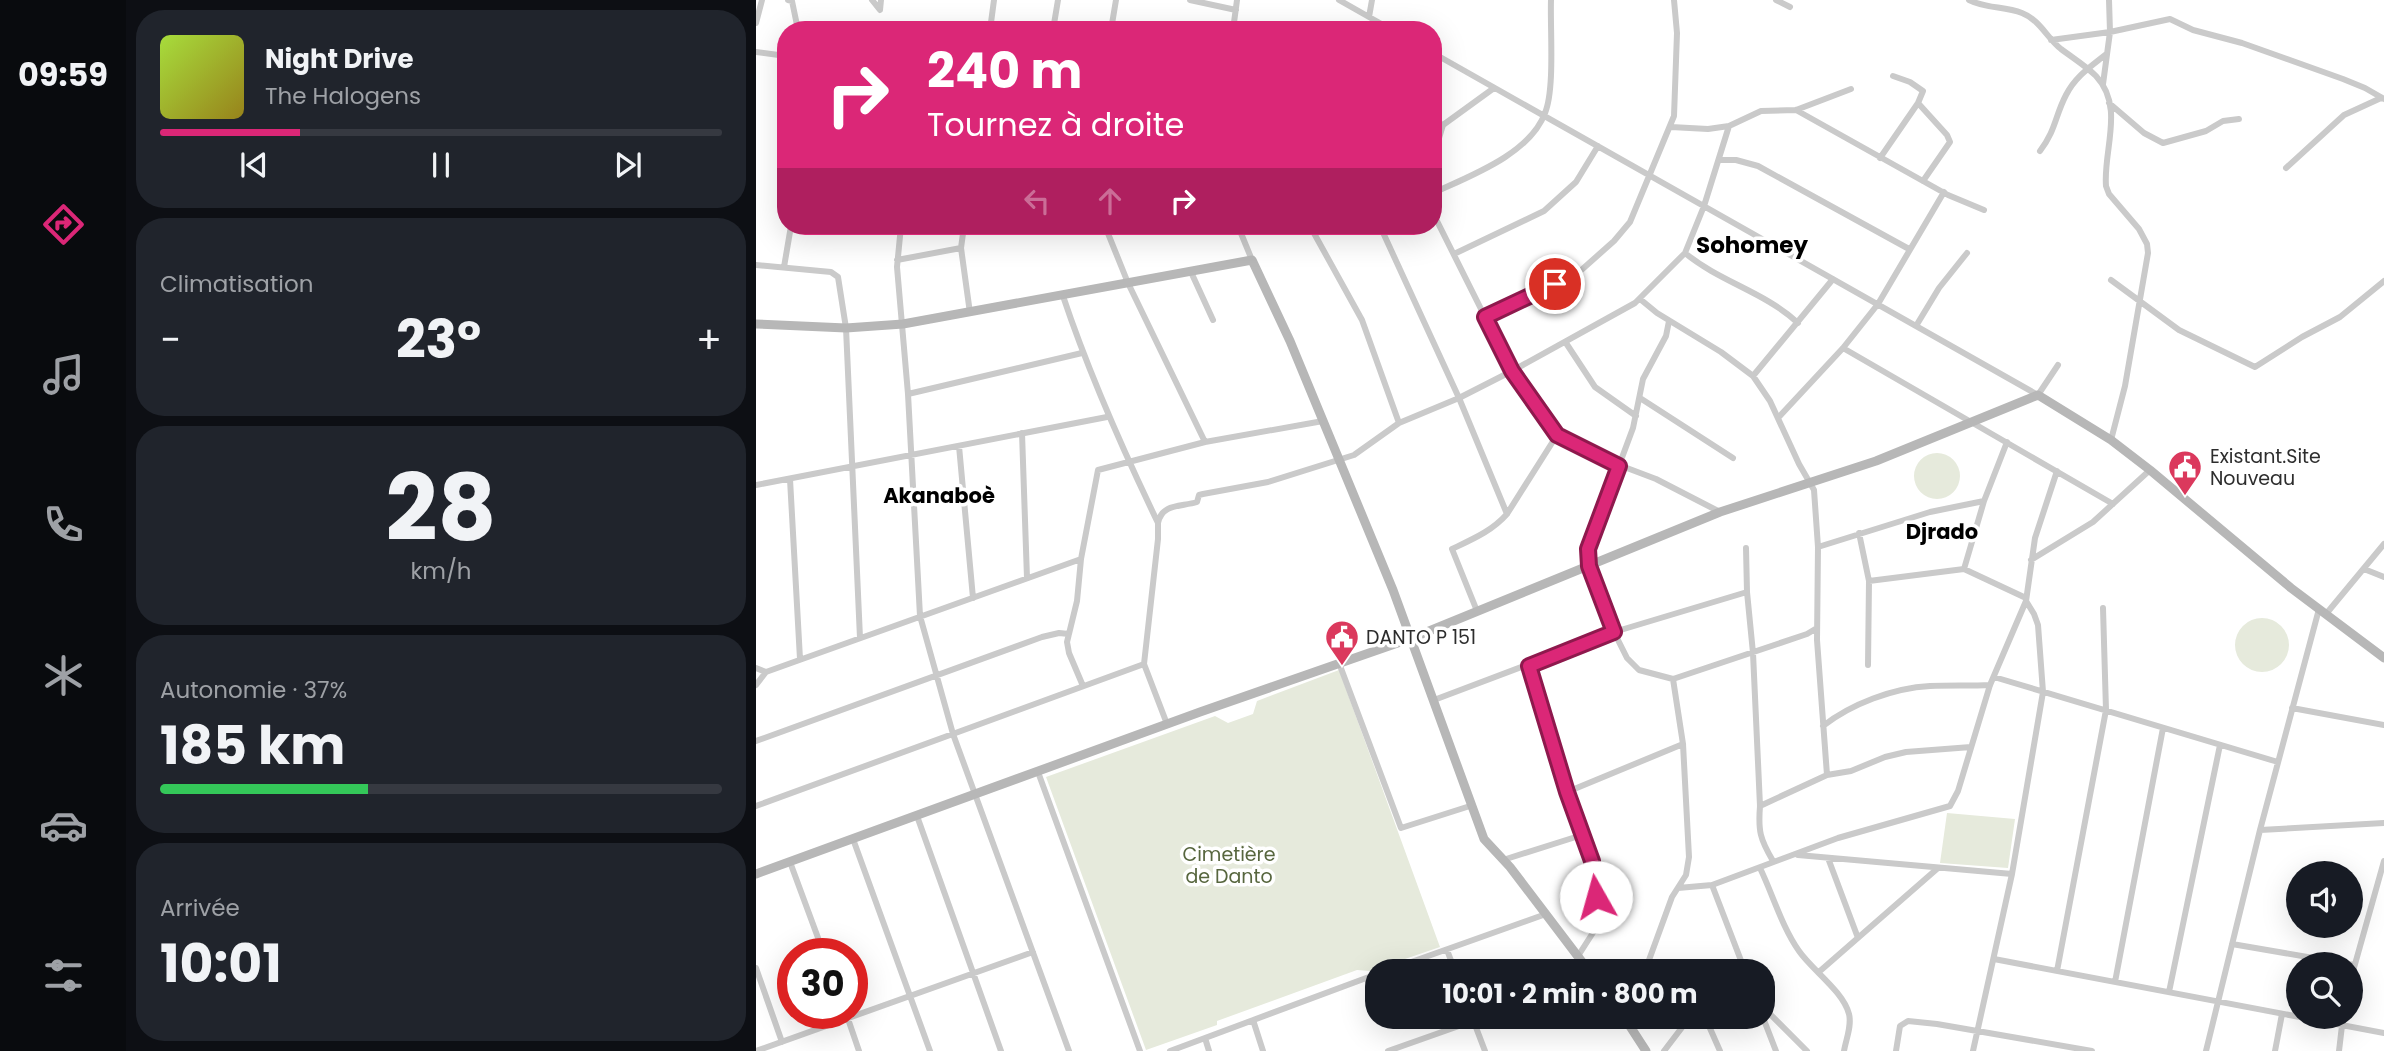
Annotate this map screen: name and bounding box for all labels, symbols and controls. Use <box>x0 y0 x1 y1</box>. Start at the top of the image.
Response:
text: 240 m <box>927 37 1082 105</box>
text: Night Drive <box>265 41 413 77</box>
icon: right <box>812 49 903 140</box>
text: 09:59 <box>18 52 108 97</box>
text: The Halogens <box>265 80 421 112</box>
text: Tournez à droite <box>927 102 1184 147</box>
icon: previous <box>235 146 273 184</box>
icon: pause <box>422 146 460 184</box>
icon: next <box>609 146 647 184</box>
icon: left <box>1018 182 1056 220</box>
icon: ahead <box>1091 182 1129 220</box>
icon: right <box>1164 182 1202 220</box>
icon: directions <box>39 200 88 249</box>
district label: Sohomey <box>1696 229 1808 261</box>
pin <box>1525 254 1585 314</box>
icon: arrive <box>1536 265 1574 303</box>
text: Climatisation <box>160 268 313 300</box>
text: 23° <box>396 303 481 376</box>
text: − <box>160 313 181 366</box>
text: + <box>696 313 722 366</box>
icon: music <box>39 350 88 399</box>
place label: Existant.Site Nouveau <box>2210 443 2321 492</box>
text: 28 <box>386 444 496 572</box>
public building icon: Existant.Site Nouveau <box>2166 448 2204 497</box>
district label: Akanaboè <box>883 481 995 510</box>
icon: phone <box>39 500 88 549</box>
district label: Djrado <box>1906 517 1978 546</box>
text: km/h <box>410 555 472 587</box>
public building icon: DANTO P 151 <box>1323 618 1361 667</box>
place label: DANTO P 151 <box>1366 624 1476 651</box>
icon: climate <box>39 651 88 700</box>
text: Autonomie · 37% <box>160 674 347 706</box>
text: 185 km <box>160 709 345 782</box>
icon: car <box>39 801 88 850</box>
park label: Cimetière de Danto <box>1183 841 1275 890</box>
position arrow <box>1559 860 1633 934</box>
map controls <box>2286 861 2363 1029</box>
button: sound <box>2286 861 2363 938</box>
text: Arrivée <box>160 892 240 924</box>
text: 10:01 <box>160 927 282 1000</box>
speed limit sign: 30 <box>777 938 868 1029</box>
icon: filters <box>39 951 88 1000</box>
button: search <box>2286 952 2363 1029</box>
text: 10:01 · 2 min · 800 m <box>1442 976 1698 1012</box>

